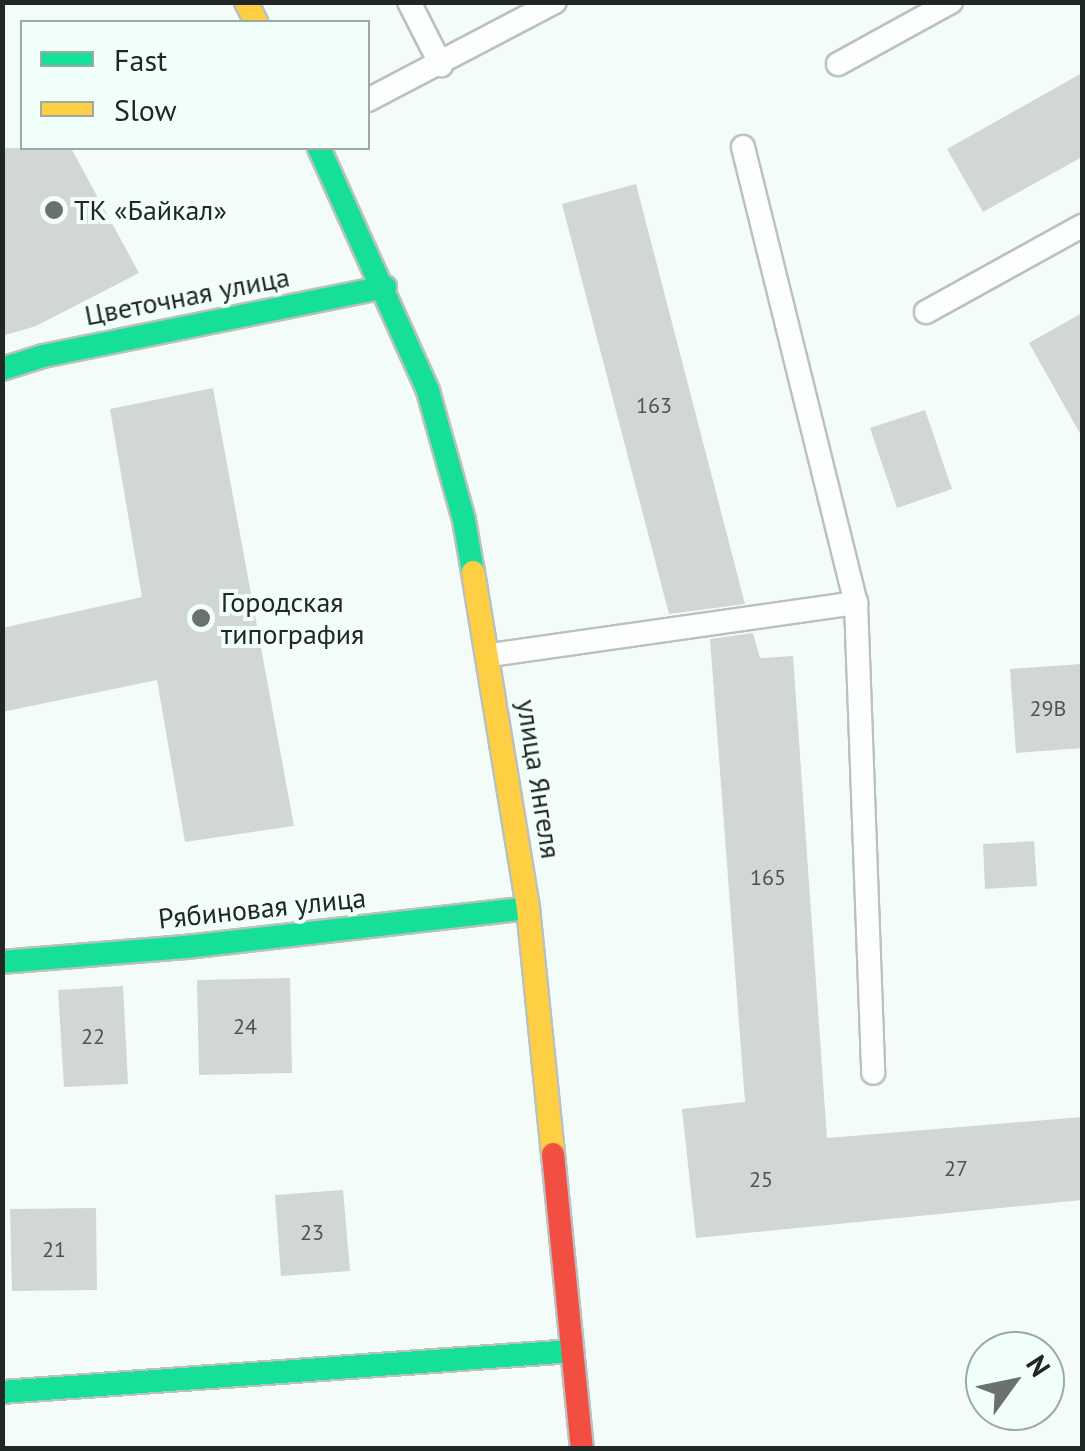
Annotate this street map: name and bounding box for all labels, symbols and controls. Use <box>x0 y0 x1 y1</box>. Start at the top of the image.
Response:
legend <box>20 20 370 150</box>
text: Fast <box>114 40 167 79</box>
text: Slow <box>114 90 177 129</box>
place label: ТК «Байкал» <box>74 193 227 227</box>
marker: ТК «Байкал» <box>43 199 65 221</box>
street label: Цветочная улица <box>82 260 292 332</box>
house number: 163 <box>636 393 672 419</box>
place label: Городская типография <box>221 585 364 651</box>
marker: Городская типография <box>190 607 212 629</box>
house number: 29В <box>1030 696 1066 722</box>
street label: улица Янгеля <box>510 697 568 861</box>
house number: 165 <box>750 865 786 891</box>
street label: Рябиновая улица <box>156 880 368 936</box>
house number: 24 <box>233 1014 257 1040</box>
house number: 22 <box>81 1024 105 1050</box>
house number: 27 <box>944 1156 968 1182</box>
house number: 25 <box>749 1167 773 1193</box>
house number: 23 <box>300 1220 324 1246</box>
house number: 21 <box>42 1237 66 1263</box>
north arrow <box>965 1331 1065 1431</box>
text: N <box>1018 1348 1059 1383</box>

